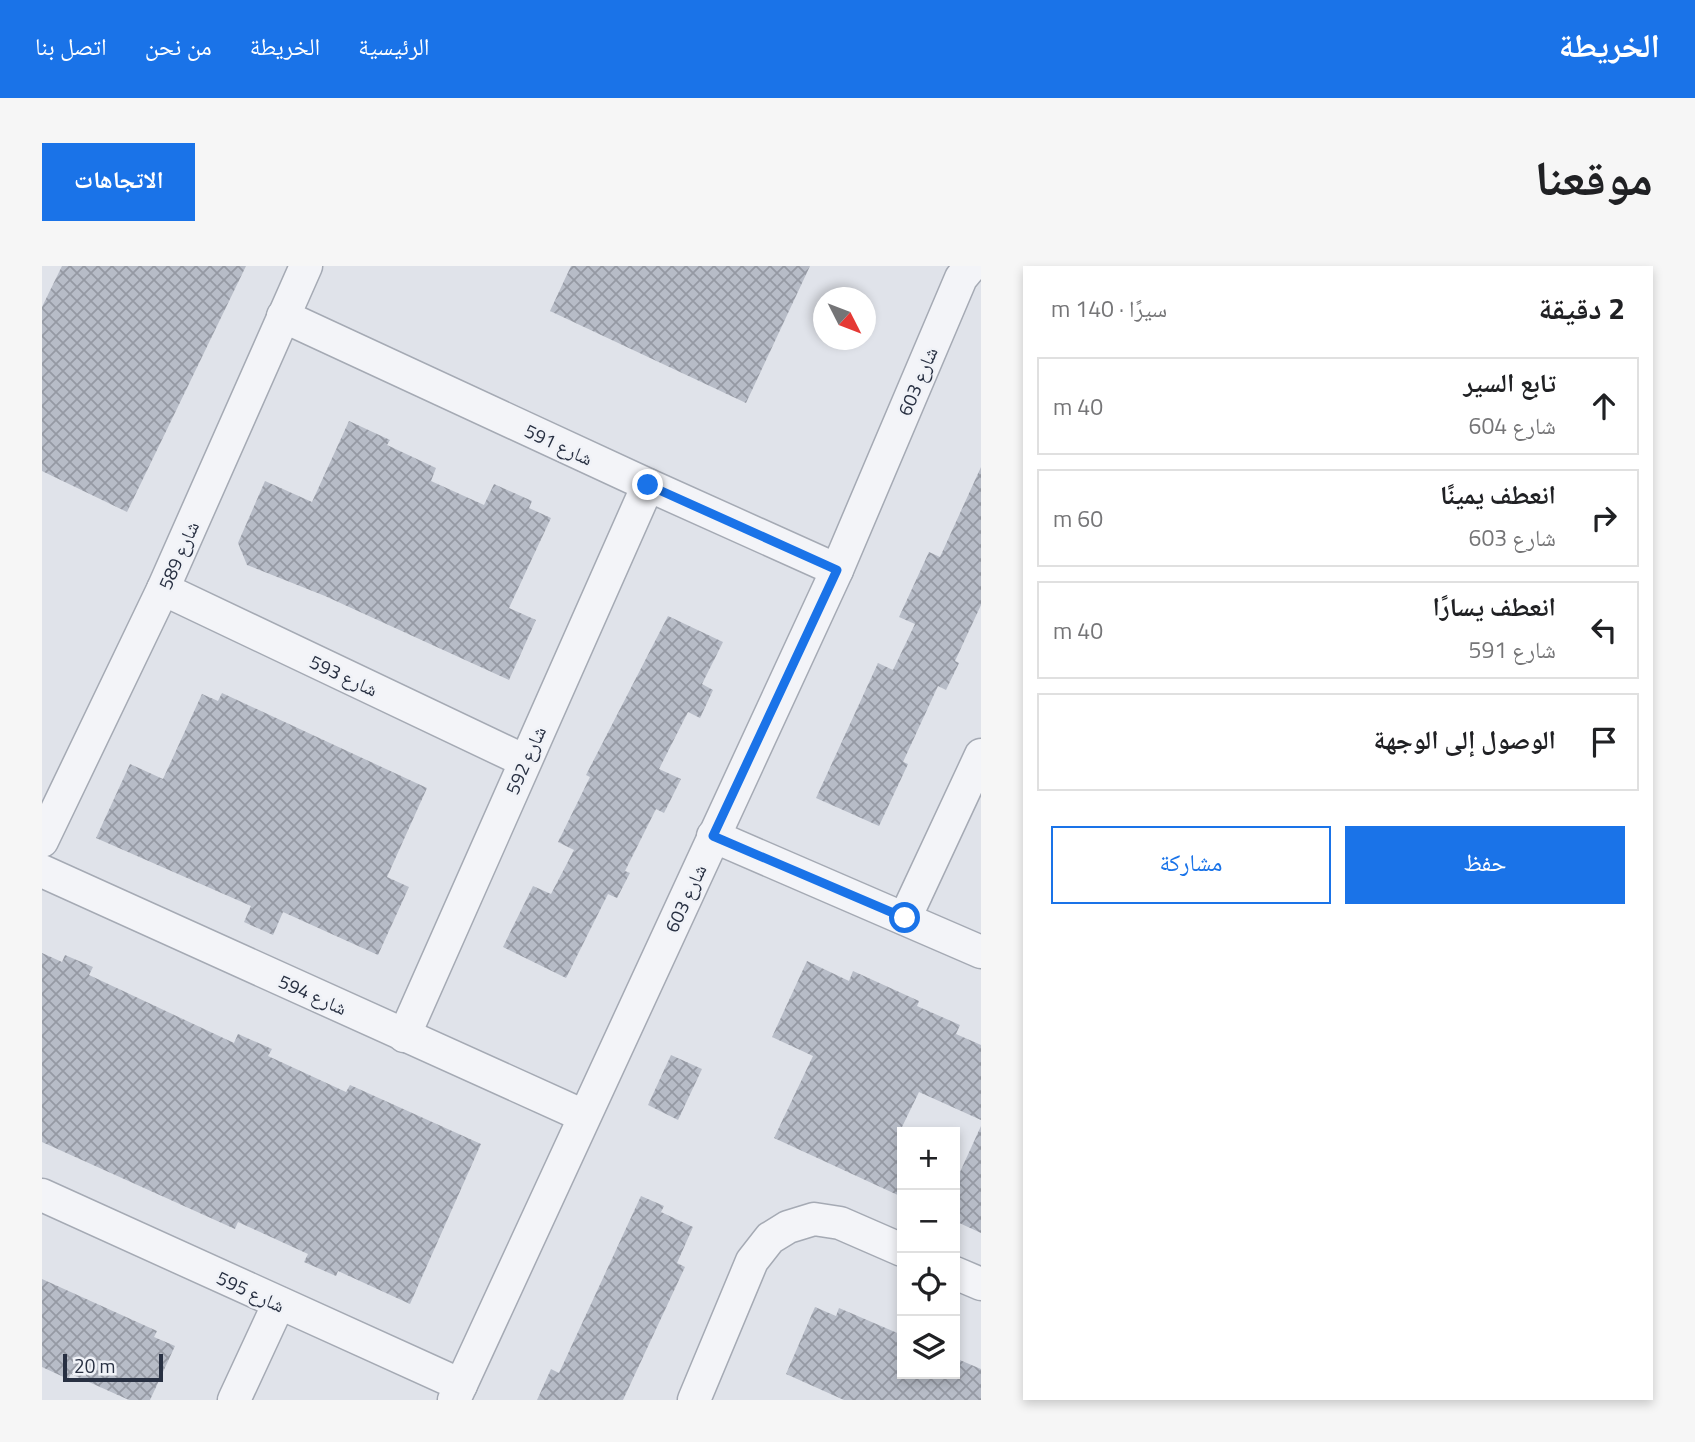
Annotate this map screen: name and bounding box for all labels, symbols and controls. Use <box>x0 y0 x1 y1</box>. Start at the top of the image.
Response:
text: الخريطة <box>1559 20 1660 70</box>
text: اتصل بنا <box>35 28 107 64</box>
text: من نحن <box>145 28 212 64</box>
text: الخريطة <box>250 28 320 64</box>
text: الرئيسية <box>358 28 429 64</box>
text: موقعنا <box>1535 139 1653 214</box>
button: الاتجاهات <box>42 143 195 221</box>
text: 2 دقيقة <box>1539 285 1625 331</box>
north arrow <box>813 287 876 350</box>
text: سيرًا · 140 m <box>1051 291 1167 326</box>
street label: شارع 603 <box>890 342 944 420</box>
text: تابع السير <box>1464 363 1556 402</box>
icon: ahead <box>1585 387 1623 425</box>
text: 40 m <box>1053 389 1103 424</box>
text: شارع 604 <box>1469 408 1556 443</box>
street label: شارع 591 <box>520 416 598 472</box>
route end <box>632 469 663 500</box>
text: انعطف يمينًا <box>1440 475 1556 514</box>
icon: right <box>1585 499 1623 537</box>
text: 60 m <box>1053 501 1103 536</box>
street label: شارع 589 <box>150 516 206 594</box>
text: شارع 603 <box>1469 520 1556 555</box>
text: انعطف يسارًا <box>1432 587 1556 626</box>
icon: left <box>1585 611 1623 649</box>
text: 40 m <box>1053 613 1103 648</box>
text: شارع 591 <box>1469 632 1556 667</box>
street label: شارع 593 <box>305 647 383 703</box>
text: الوصول إلى الوجهة <box>1374 720 1556 759</box>
street label: شارع 592 <box>497 721 553 799</box>
icon: arrive <box>1585 723 1623 761</box>
button: مشاركة <box>1051 826 1331 904</box>
button: حفظ <box>1345 826 1625 904</box>
street label: شارع 603 <box>657 859 713 937</box>
route start <box>889 902 920 933</box>
street label: شارع 594 <box>274 966 352 1022</box>
map controls <box>897 1127 960 1379</box>
button: + <box>897 1127 960 1190</box>
button: − <box>897 1190 960 1253</box>
button: locate <box>897 1253 960 1316</box>
street label: شارع 595 <box>212 1263 290 1319</box>
button: layers <box>897 1316 960 1379</box>
scale bar <box>63 1351 163 1383</box>
text: 20 m <box>74 1351 115 1380</box>

